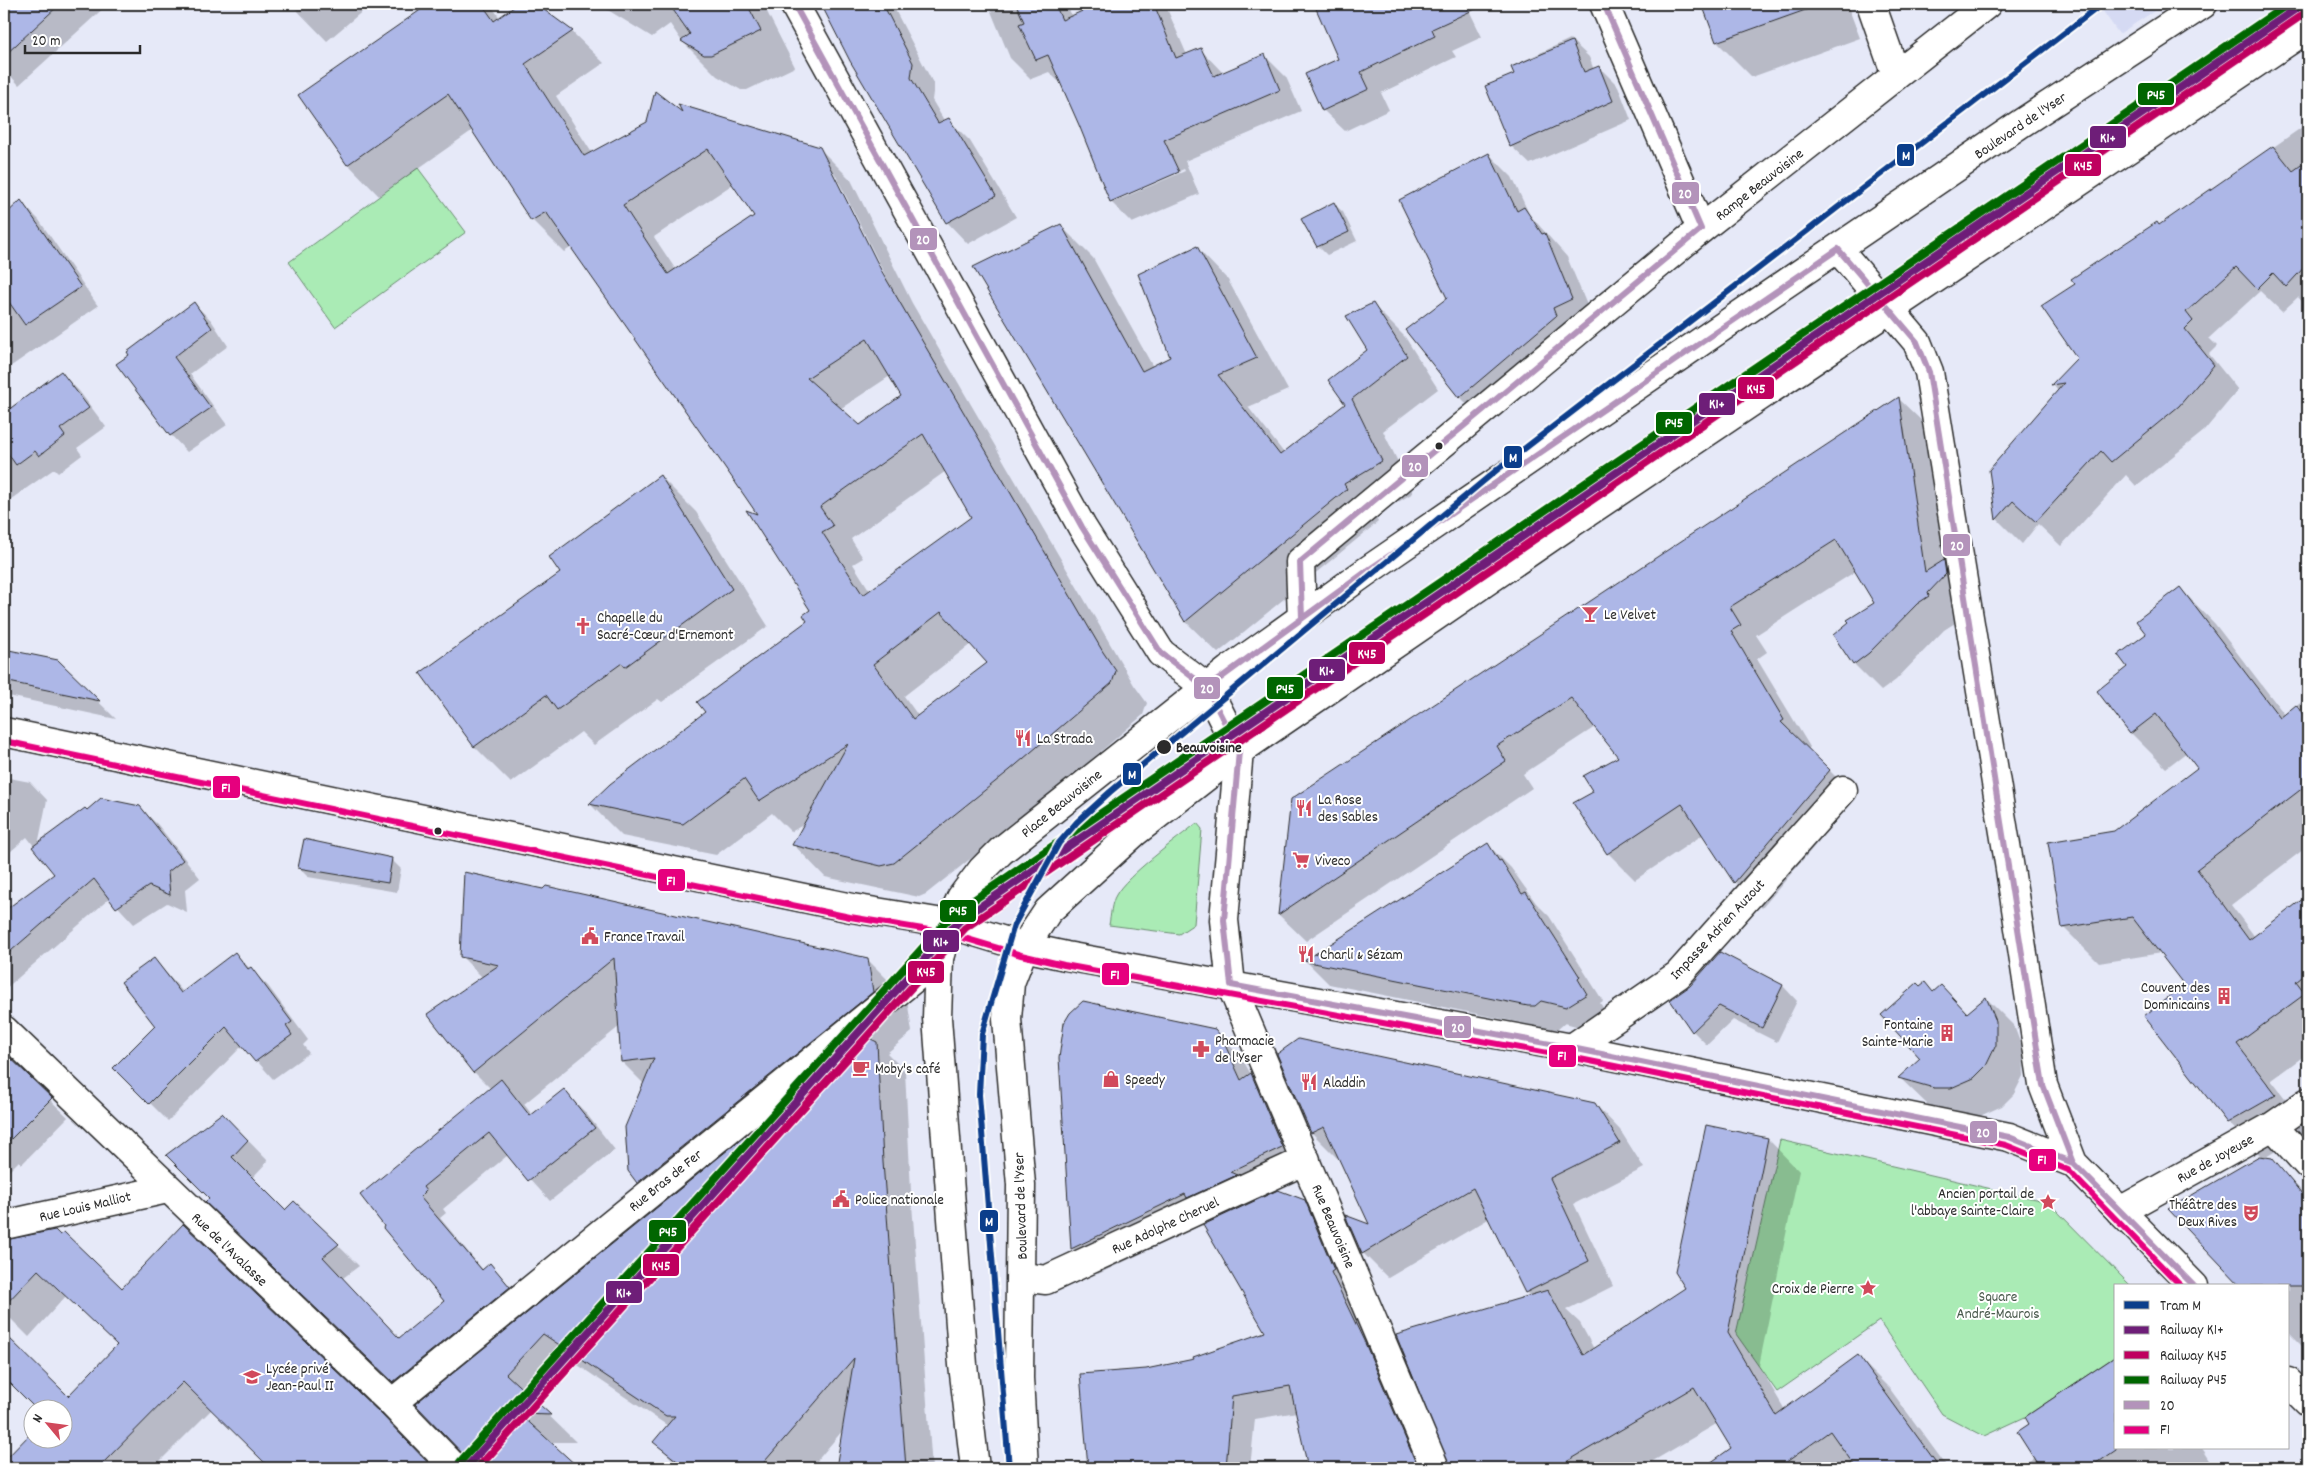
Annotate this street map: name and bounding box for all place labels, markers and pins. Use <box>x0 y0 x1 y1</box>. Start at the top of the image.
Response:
unlabelled marker <box>1434 441 1444 451</box>
bar icon: Le Velvet <box>1580 604 1600 624</box>
place label: Le Velvet <box>1604 605 1656 627</box>
place label: Chapelle du Sacré-Cœur d'Ernemont <box>597 608 734 647</box>
church icon: Chapelle du Sacré-Cœur d'Ernemont <box>573 616 593 636</box>
restaurant icon: La Strada <box>1013 728 1033 748</box>
place label: La Strada <box>1037 729 1093 751</box>
marker: Beauvoisine <box>1155 738 1173 756</box>
place label: Beauvoisine <box>1176 738 1242 760</box>
place label: La Rose des Sables <box>1318 790 1378 829</box>
restaurant icon: La Rose des Sables <box>1294 798 1314 818</box>
unlabelled marker <box>433 826 443 836</box>
supermarket icon: Viveco <box>1291 850 1311 870</box>
place label: Viveco <box>1315 851 1351 873</box>
public building icon: France Travail <box>580 926 600 946</box>
place label: France Travail <box>604 927 685 949</box>
restaurant icon: Charli & Sézam <box>1296 944 1316 964</box>
place label: Charli & Sézam <box>1320 945 1403 967</box>
place label: Couvent des Dominicains <box>2141 978 2210 1017</box>
building icon: Couvent des Dominicains <box>2214 986 2234 1006</box>
place label: Fontaine Sainte-Marie <box>1862 1015 1933 1054</box>
building icon: Fontaine Sainte-Marie <box>1937 1023 1957 1043</box>
place label: Pharmacie de l'Yser <box>1215 1031 1274 1070</box>
pharmacy icon: Pharmacie de l'Yser <box>1191 1039 1211 1059</box>
cafe icon: Moby's café <box>851 1058 871 1078</box>
place label: Moby's café <box>875 1059 941 1081</box>
shop icon: Speedy <box>1101 1069 1121 1089</box>
place label: Speedy <box>1125 1070 1166 1092</box>
restaurant icon: Aladdin <box>1299 1072 1319 1092</box>
place label: Aladdin <box>1323 1073 1366 1095</box>
place label: Ancien portail de l'abbaye Sainte-Claire <box>1911 1184 2034 1223</box>
public building icon: Police nationale <box>831 1189 851 1209</box>
place label: Police nationale <box>855 1190 944 1212</box>
place icon: Ancien portail de l'abbaye Sainte-Claire <box>2038 1192 2058 1212</box>
place label: Théâtre des Deux Rives <box>2169 1195 2237 1234</box>
theatre icon: Théâtre des Deux Rives <box>2241 1203 2261 1223</box>
place icon: Croix de Pierre <box>1858 1278 1878 1298</box>
place label: Croix de Pierre <box>1772 1279 1854 1301</box>
place label: Lycée privé Jean-Paul II <box>266 1359 334 1398</box>
school or university icon: Lycée privé Jean-Paul II <box>242 1367 262 1387</box>

